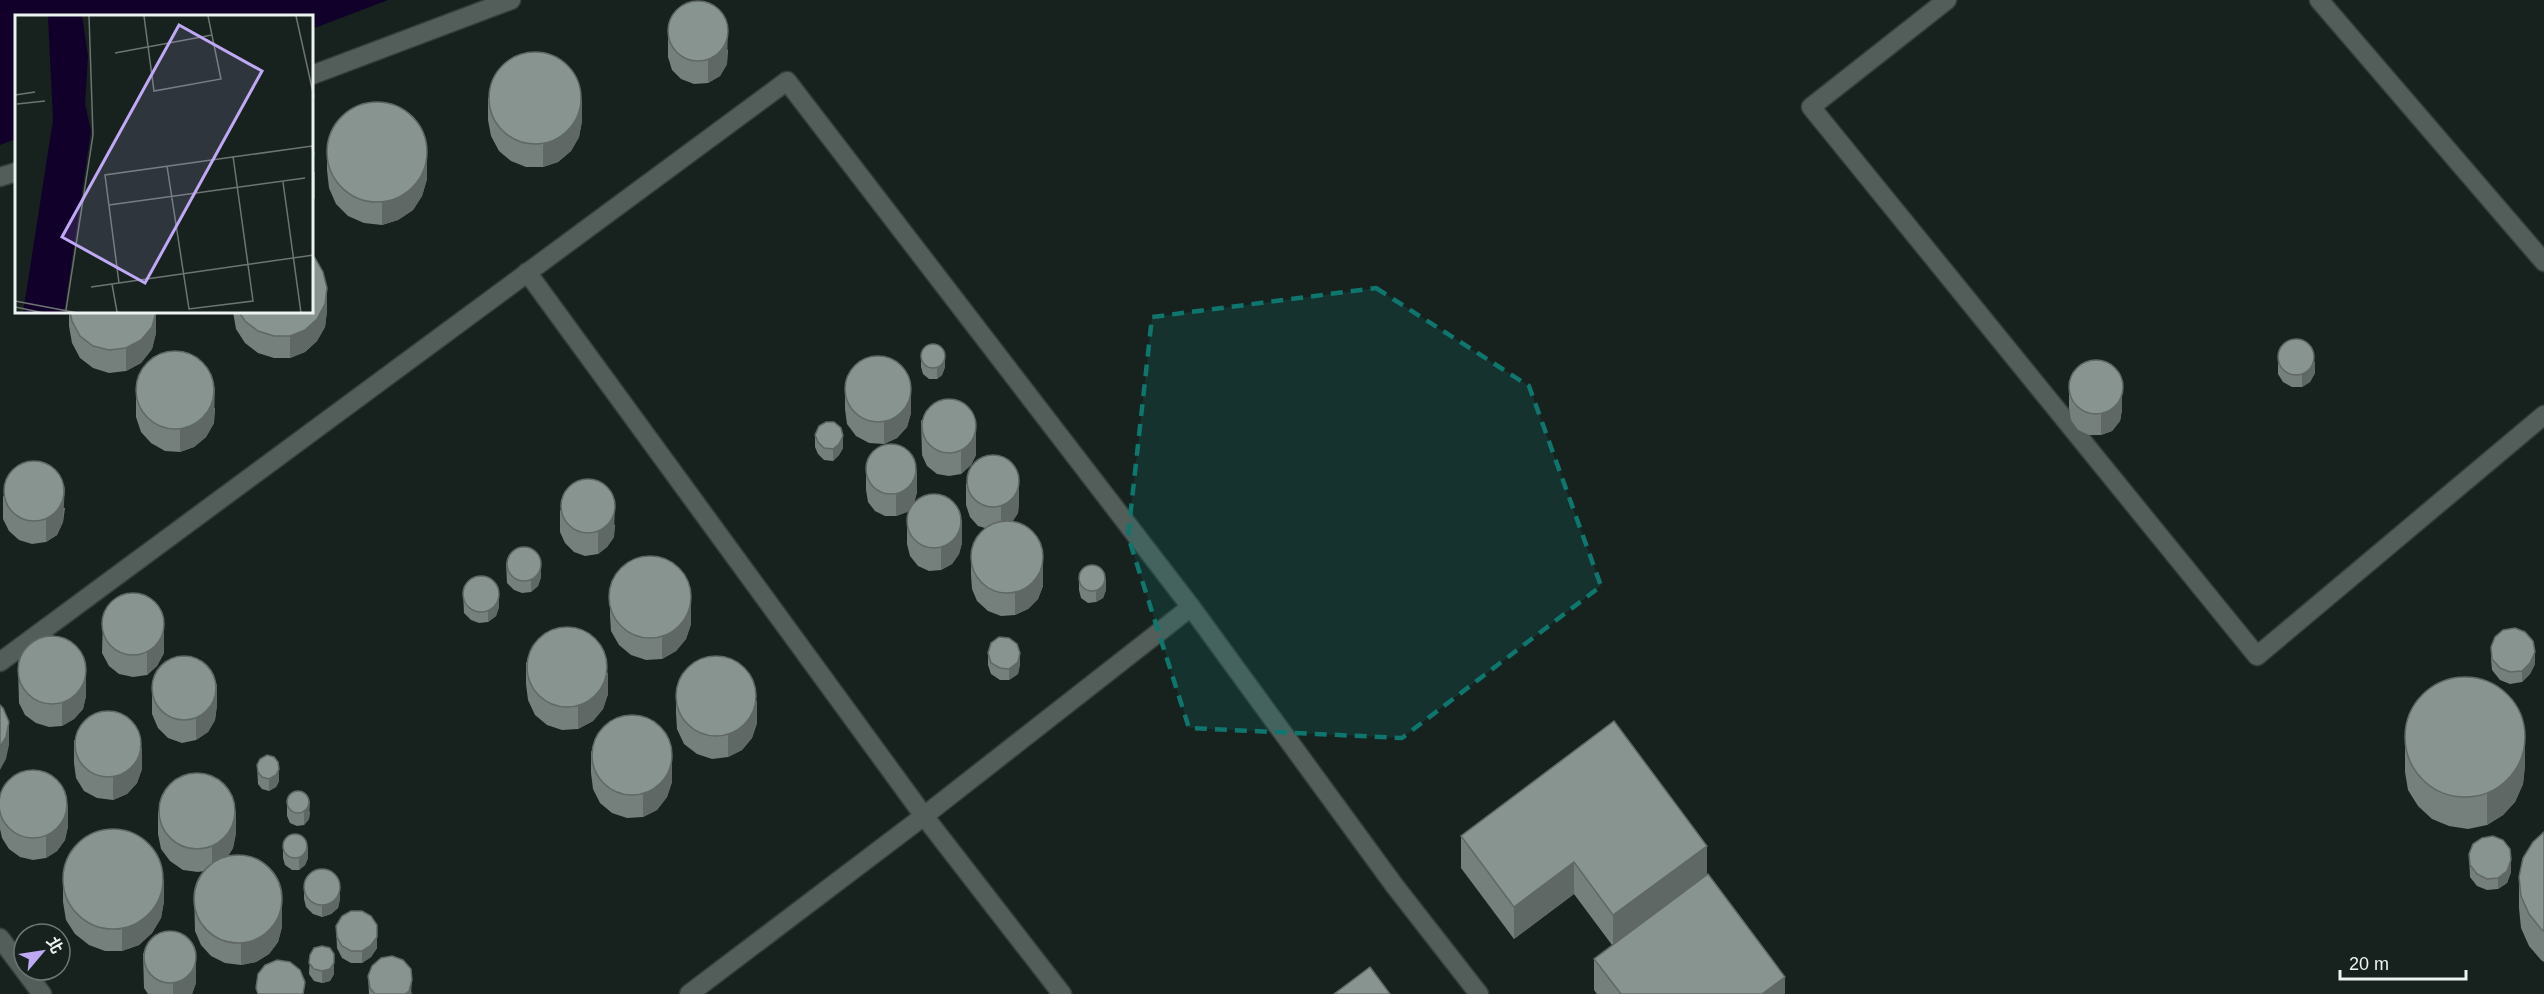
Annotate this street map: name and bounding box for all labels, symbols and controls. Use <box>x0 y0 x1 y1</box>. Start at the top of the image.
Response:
inset map <box>15 15 314 314</box>
north arrow <box>12 922 72 982</box>
text: 北 <box>43 934 66 956</box>
scale bar <box>2340 943 2466 981</box>
text: 20 m <box>2349 954 2389 974</box>

